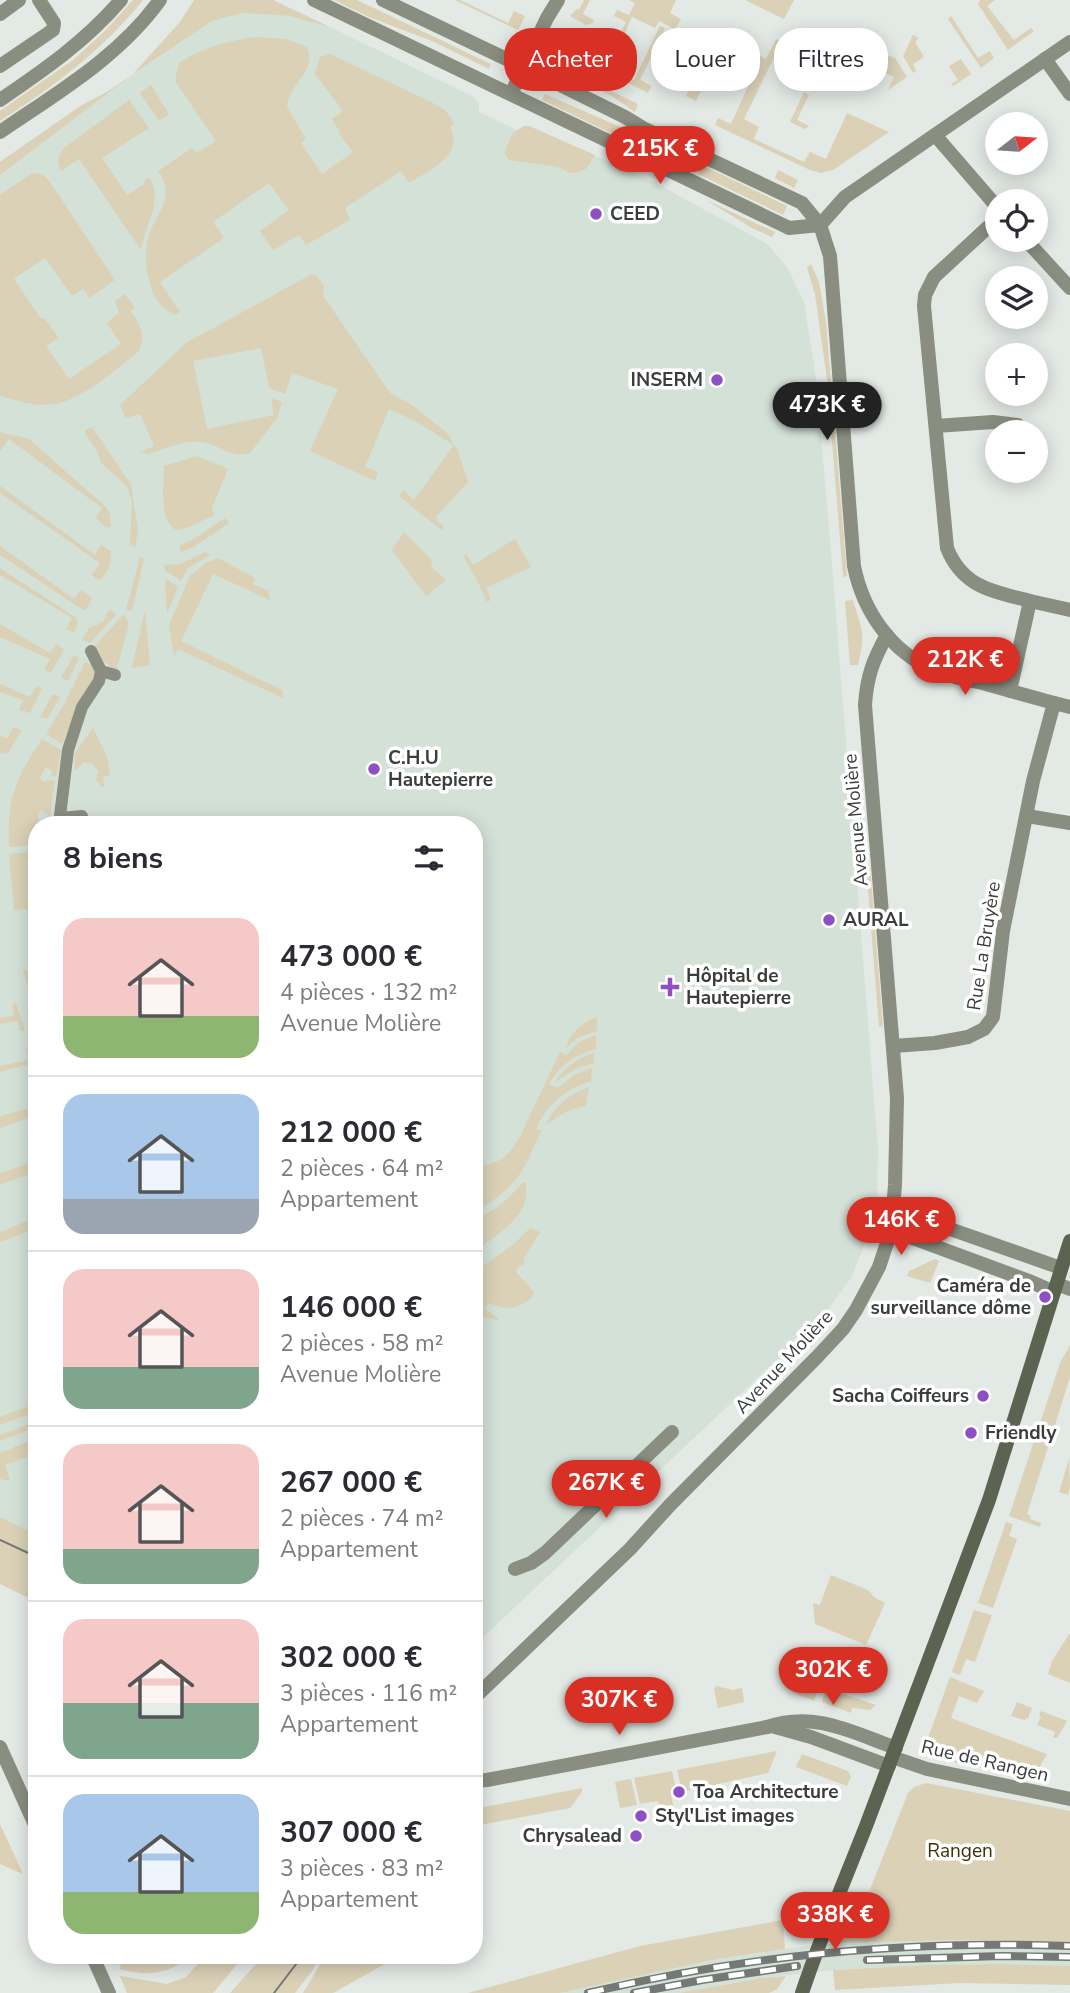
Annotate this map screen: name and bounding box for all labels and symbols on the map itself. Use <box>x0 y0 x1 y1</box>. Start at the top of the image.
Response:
north arrow <box>985 112 1048 175</box>
pin: 215K € <box>603 127 717 186</box>
place label: CEED <box>610 201 660 227</box>
marker: CEED <box>588 206 604 222</box>
place label: INSERM <box>631 367 703 393</box>
marker: INSERM <box>709 372 725 388</box>
pin: 473K € <box>770 382 884 442</box>
pin: 212K € <box>908 638 1022 697</box>
place label: C.H.U Hautepierre <box>388 745 493 793</box>
street label: Avenue Molière <box>837 752 875 888</box>
marker: C.H.U Hautepierre <box>366 761 382 777</box>
street label: Rue La Bruyère <box>961 880 1007 1012</box>
place label: AURAL <box>843 907 909 933</box>
marker: AURAL <box>821 912 837 928</box>
place label: Hôpital de Hautepierre <box>686 963 791 1011</box>
marker: Hôpital de Hautepierre <box>660 977 680 997</box>
pin: 146K € <box>844 1198 958 1257</box>
place label: Caméra de surveillance dôme <box>871 1273 1031 1321</box>
marker: Caméra de surveillance dôme <box>1037 1289 1053 1305</box>
street label: Avenue Molière <box>729 1304 839 1420</box>
place label: Sacha Coiffeurs <box>832 1383 969 1409</box>
marker: Sacha Coiffeurs <box>975 1388 991 1404</box>
place label: Friendly <box>985 1420 1057 1446</box>
marker: Friendly <box>963 1425 979 1441</box>
pin: 267K € <box>549 1460 663 1520</box>
pin: 302K € <box>776 1648 890 1707</box>
pin: 307K € <box>562 1678 676 1737</box>
street label: Rue de Rangen <box>919 1734 1051 1788</box>
place label: Toa Architecture <box>693 1779 839 1805</box>
marker: Toa Architecture <box>671 1784 687 1800</box>
place label: Styl'List images <box>655 1803 794 1829</box>
marker: Styl'List images <box>633 1808 649 1824</box>
place label: Chrysalead <box>522 1823 622 1849</box>
marker: Chrysalead <box>628 1828 644 1844</box>
park label: Rangen <box>927 1838 993 1864</box>
pin: 338K € <box>778 1892 892 1952</box>

